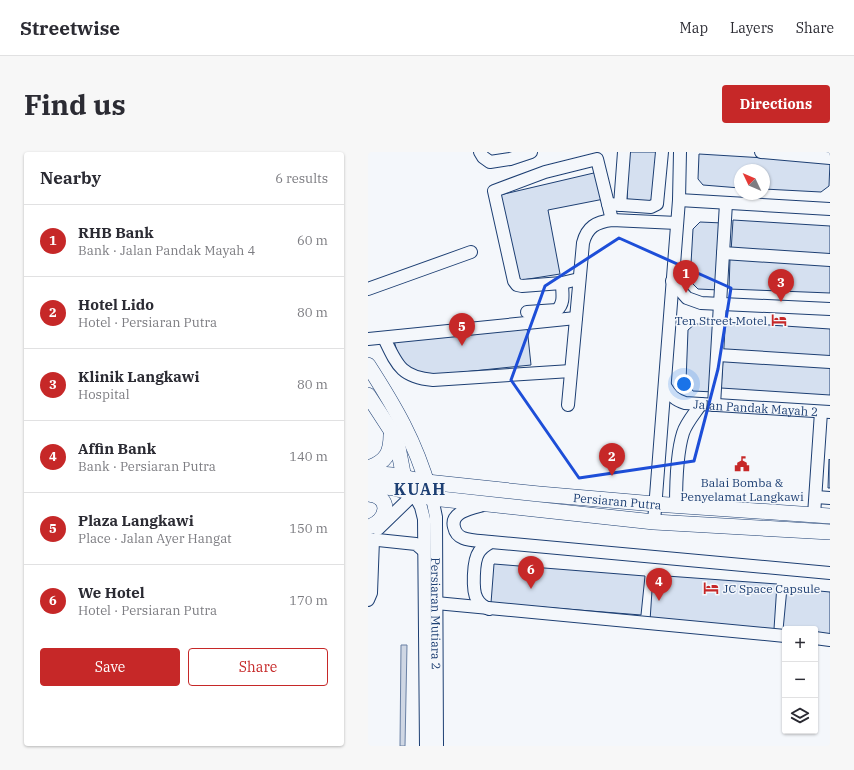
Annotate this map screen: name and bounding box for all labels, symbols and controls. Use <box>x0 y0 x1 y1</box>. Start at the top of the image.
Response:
text: Streetwise <box>20 16 120 40</box>
text: Map <box>680 19 708 37</box>
text: Layers <box>730 19 774 37</box>
text: Share <box>796 19 834 37</box>
button: Directions <box>722 85 830 123</box>
text: Find us <box>24 86 126 123</box>
north arrow <box>734 164 770 200</box>
text: Nearby <box>40 167 101 189</box>
text: 6 results <box>275 170 328 187</box>
text: RHB Bank <box>78 223 154 242</box>
text: 1 <box>49 232 57 249</box>
text: 60 m <box>297 232 328 249</box>
text: Bank · Jalan Pandak Mayah 4 <box>78 242 255 259</box>
pin: 1 <box>673 260 699 293</box>
pin: 3 <box>768 269 794 302</box>
text: Hotel Lido <box>78 295 154 314</box>
text: 2 <box>49 304 57 321</box>
text: 80 m <box>297 304 328 321</box>
hotel icon: Ten Street Motel <box>770 311 788 329</box>
pin: 5 <box>449 313 475 346</box>
place label: Ten Street Motel <box>675 313 767 328</box>
text: Hotel · Persiaran Putra <box>78 314 217 331</box>
text: Klinik Langkawi <box>78 367 200 386</box>
your location <box>674 374 694 394</box>
text: 3 <box>49 376 57 393</box>
text: 80 m <box>297 376 328 393</box>
text: Hospital <box>78 386 130 403</box>
street label: Jalan Pandak Mayah 2 <box>693 396 819 419</box>
text: Affin Bank <box>78 439 156 458</box>
pin: 2 <box>599 443 625 476</box>
text: 4 <box>49 448 57 465</box>
text: 140 m <box>289 448 328 465</box>
public building icon: Balai Bomba & Penyelamat Langkawi <box>733 455 751 473</box>
text: Bank · Persiaran Putra <box>78 458 216 475</box>
place label: Balai Bomba & Penyelamat Langkawi <box>680 475 804 504</box>
district label: KUAH <box>394 479 446 499</box>
street label: Persiaran Putra <box>572 489 662 512</box>
text: Plaza Langkawi <box>78 511 194 530</box>
text: 5 <box>49 520 57 537</box>
text: 150 m <box>289 520 328 537</box>
text: Place · Jalan Ayer Hangat <box>78 530 232 547</box>
pin: 6 <box>518 556 544 589</box>
street label: Persiaran Mutiara 2 <box>429 558 444 670</box>
pin: 4 <box>646 568 672 601</box>
hotel icon: JC Space Capsule <box>702 579 720 597</box>
place label: JC Space Capsule <box>723 581 820 596</box>
text: We Hotel <box>78 583 145 602</box>
text: 6 <box>49 592 57 609</box>
text: 170 m <box>289 592 328 609</box>
text: Hotel · Persiaran Putra <box>78 602 217 619</box>
map controls <box>782 626 818 734</box>
button: + <box>782 626 818 662</box>
button: Save <box>40 648 180 686</box>
button: Share <box>188 648 328 686</box>
button: − <box>782 662 818 698</box>
button: layers <box>782 698 818 734</box>

